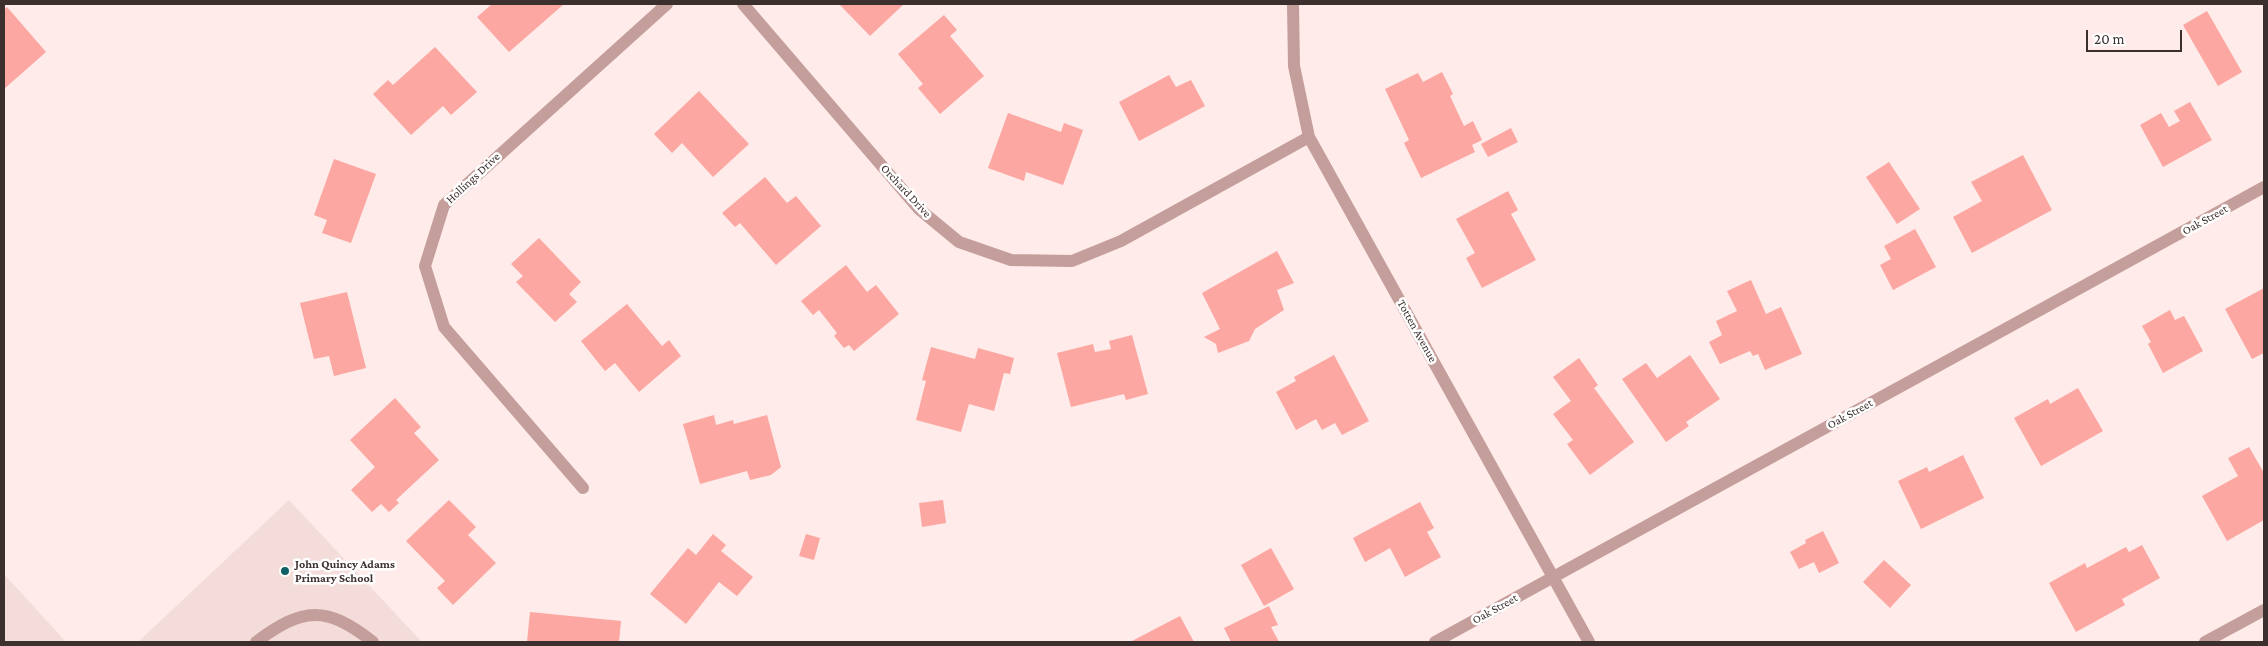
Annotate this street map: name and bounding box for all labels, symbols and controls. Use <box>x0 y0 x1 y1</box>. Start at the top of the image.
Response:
scale bar <box>2088 20 2184 52</box>
text: 20 m <box>2094 31 2125 47</box>
street label: Hollings Drive <box>443 149 503 207</box>
street label: Orchard Drive <box>878 161 934 221</box>
street label: Oak Street <box>2180 202 2230 238</box>
street label: Totten Avenue <box>1394 297 1440 365</box>
street label: Oak Street <box>1825 396 1875 432</box>
place label: John Quincy Adams Primary School <box>295 557 395 585</box>
marker: John Quincy Adams Primary School <box>279 565 291 577</box>
street label: Oak Street <box>1470 591 1520 627</box>

